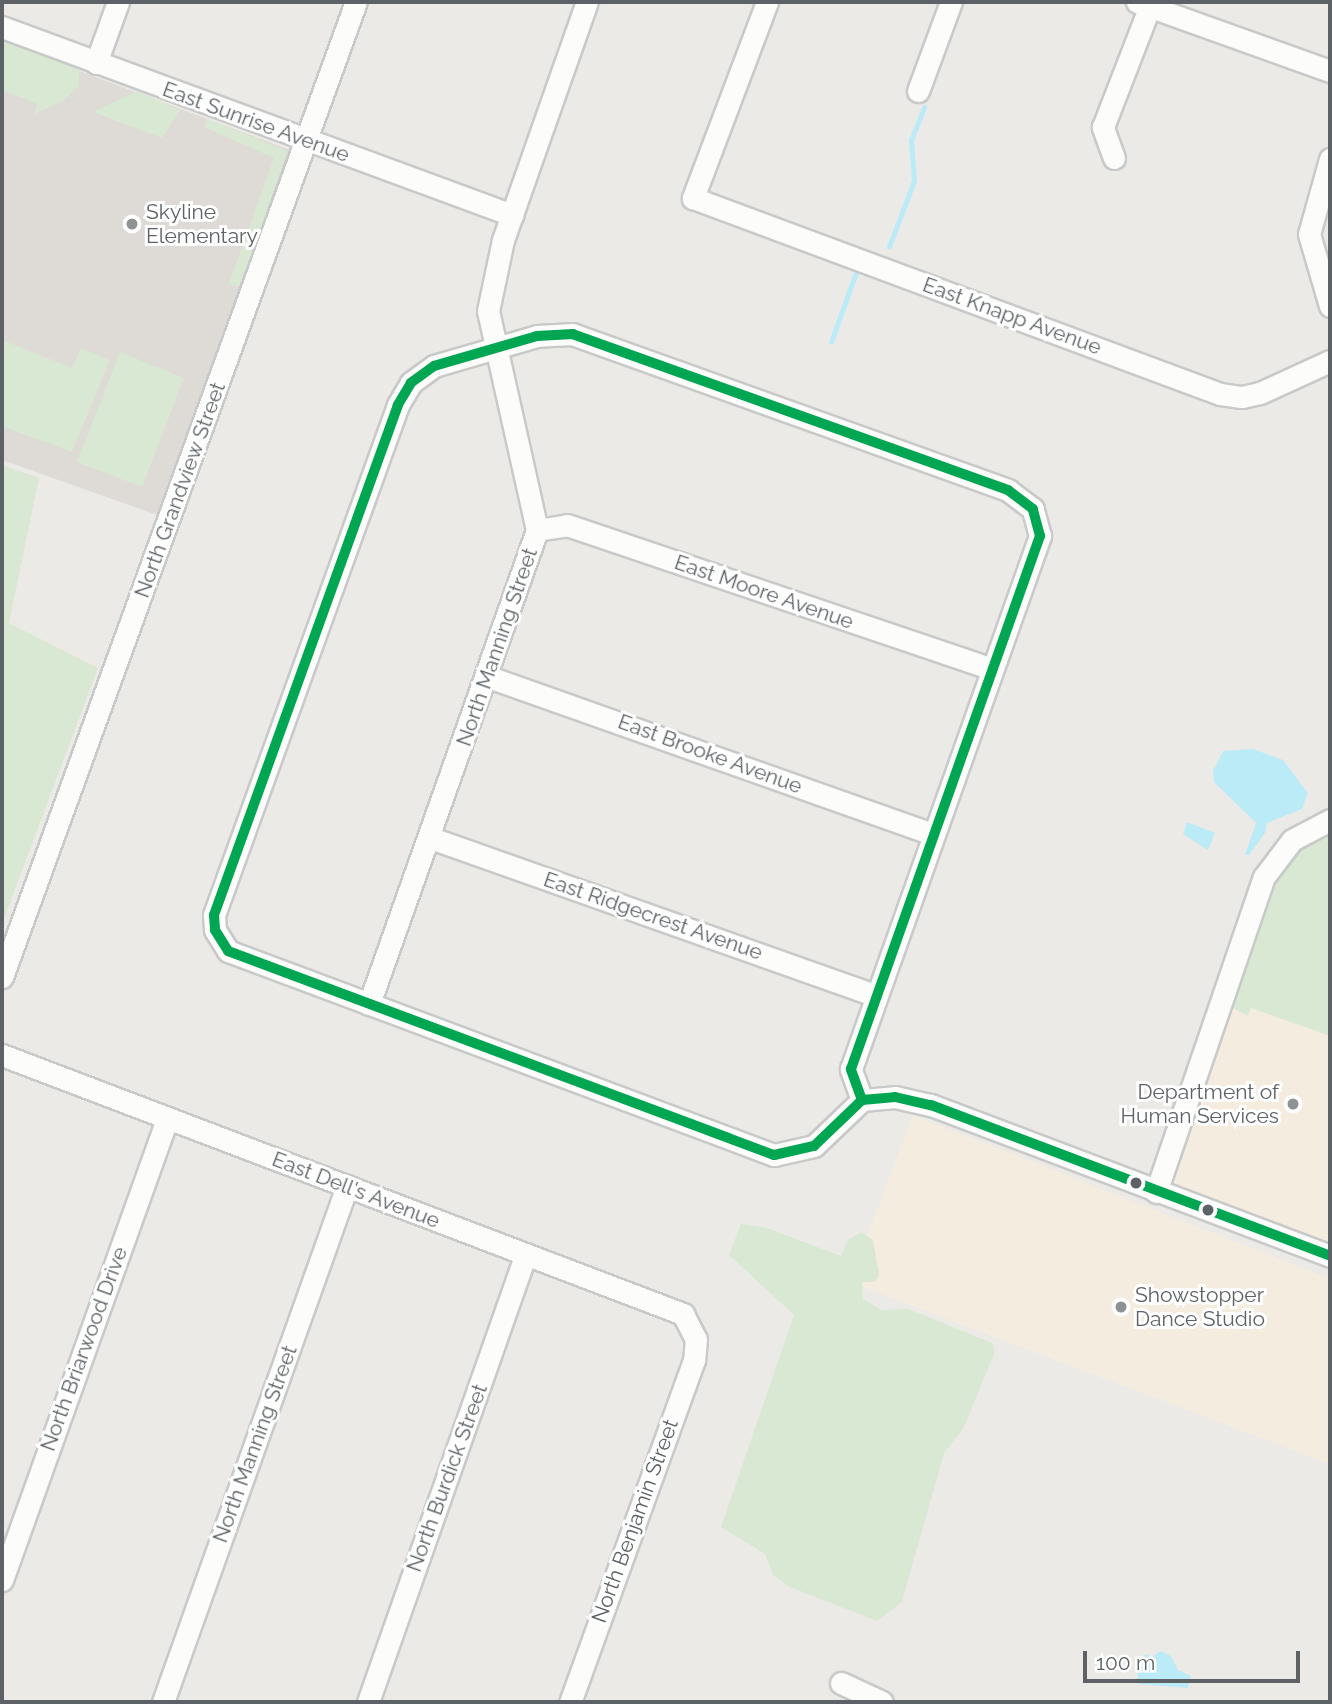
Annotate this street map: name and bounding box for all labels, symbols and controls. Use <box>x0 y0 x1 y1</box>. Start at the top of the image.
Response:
street label: East Sunrise Avenue <box>159 76 353 168</box>
place label: Skyline Elementary <box>146 199 258 249</box>
marker: Skyline Elementary <box>124 216 140 232</box>
street label: East Knapp Avenue <box>919 272 1105 360</box>
street label: North Grandview Street <box>129 379 231 601</box>
street label: North Manning Street <box>451 544 543 750</box>
street label: East Moore Avenue <box>671 549 857 635</box>
street label: East Brooke Avenue <box>614 709 806 799</box>
street label: East Ridgecrest Avenue <box>540 867 766 965</box>
place label: Department of Human Services <box>1121 1079 1279 1129</box>
marker: Department of Human Services <box>1285 1096 1301 1112</box>
street label: East Dell's Avenue <box>268 1146 444 1234</box>
unlabelled marker <box>1129 1176 1143 1190</box>
unlabelled marker <box>1201 1203 1215 1217</box>
street label: North Briarwood Drive <box>35 1243 133 1455</box>
place label: Showstopper Dance Studio <box>1135 1282 1265 1332</box>
marker: Showstopper Dance Studio <box>1113 1299 1129 1315</box>
street label: North Manning Street <box>208 1342 302 1546</box>
street label: North Burdick Street <box>401 1381 493 1575</box>
street label: North Benjamin Street <box>586 1416 684 1626</box>
scale bar <box>1087 1638 1304 1682</box>
text: 100 m <box>1096 1650 1155 1675</box>

